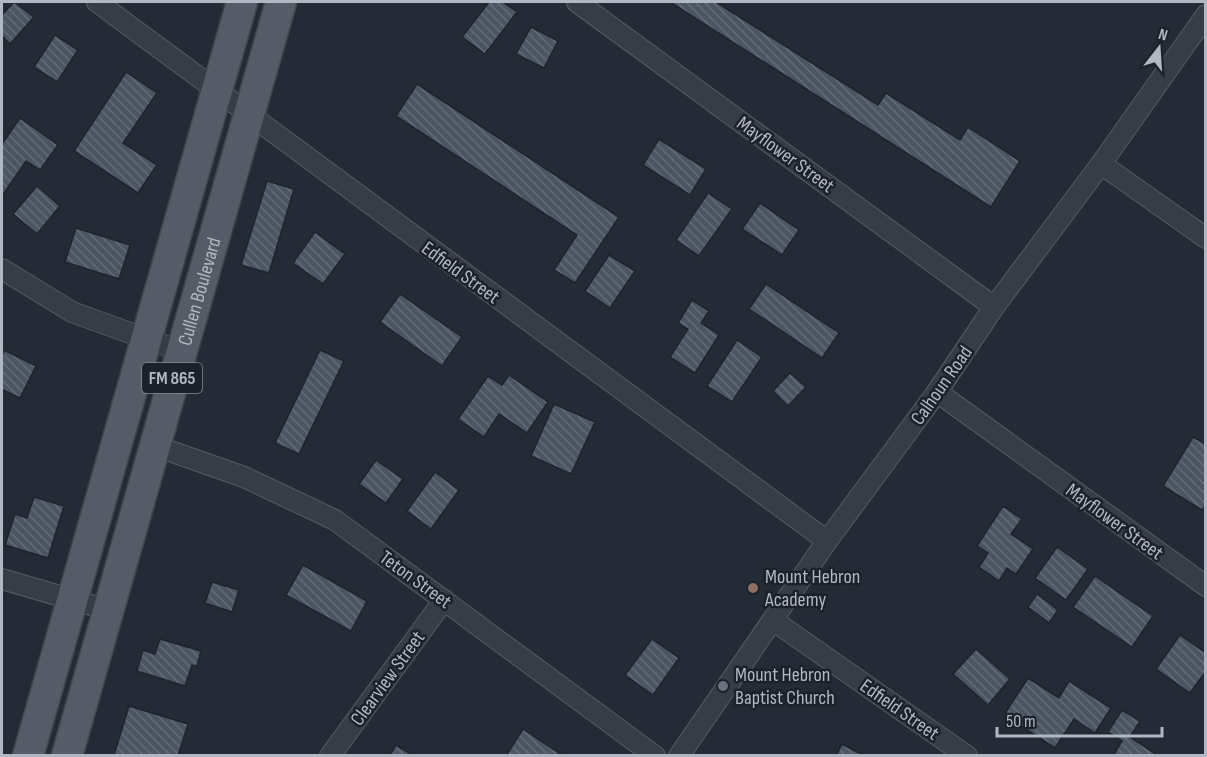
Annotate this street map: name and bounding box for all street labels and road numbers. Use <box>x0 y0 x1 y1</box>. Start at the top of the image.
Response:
street label: Mayflower Street <box>732 111 839 198</box>
street label: Cullen Boulevard <box>173 235 227 348</box>
street label: Edfield Street <box>417 236 504 309</box>
street label: Calhoun Road <box>906 341 978 430</box>
road number: FM 865 <box>142 363 202 393</box>
street label: Mayflower Street <box>1061 478 1168 565</box>
street label: Teton Street <box>375 546 456 614</box>
street label: Clearview Street <box>345 627 430 731</box>
street label: Edfield Street <box>855 674 943 746</box>

